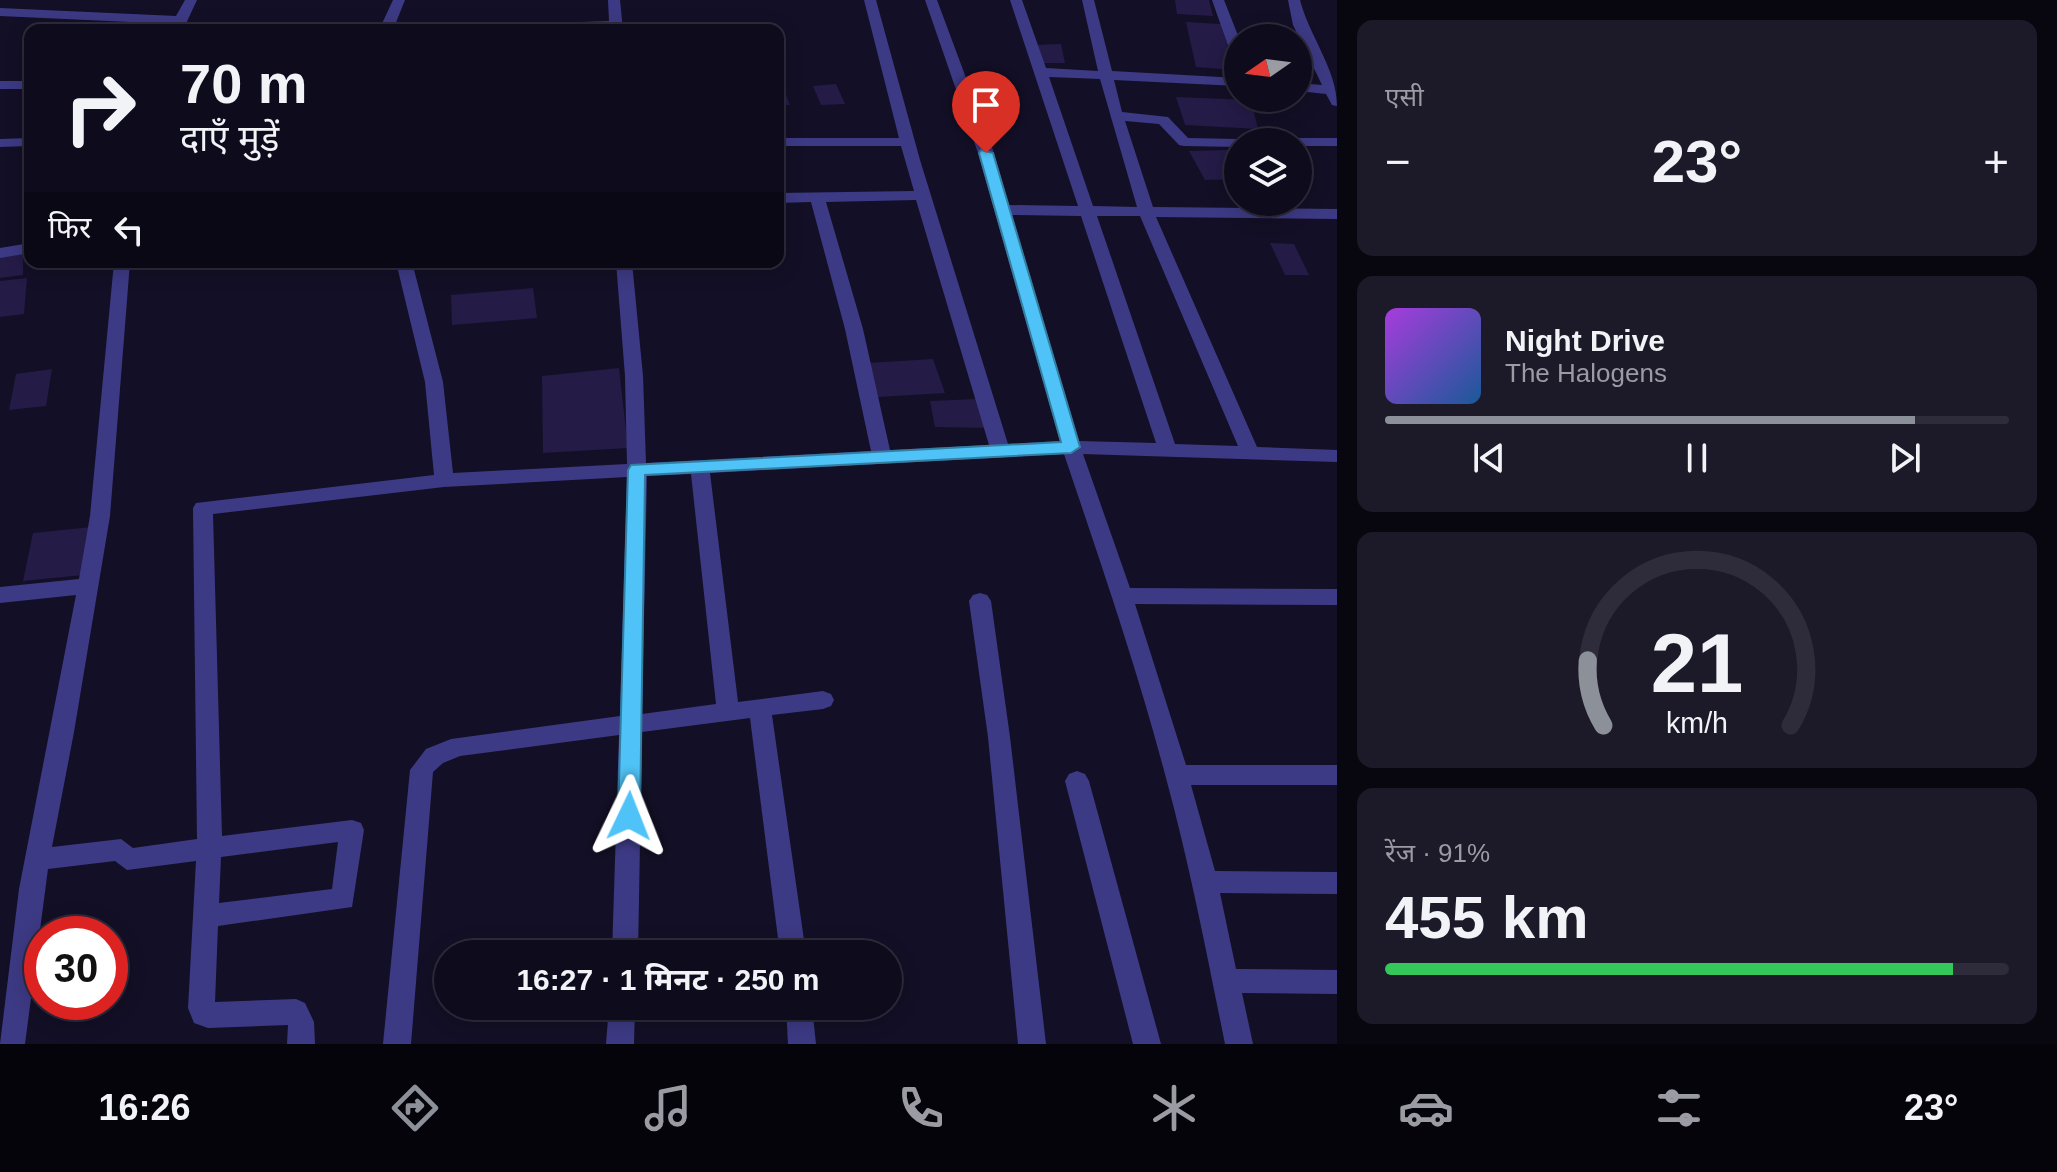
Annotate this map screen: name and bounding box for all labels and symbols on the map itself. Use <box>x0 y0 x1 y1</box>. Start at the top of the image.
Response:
north arrow <box>1224 24 1312 112</box>
pin <box>952 71 1020 153</box>
position arrow <box>587 774 671 858</box>
speed limit sign: 30 <box>24 916 128 1020</box>

